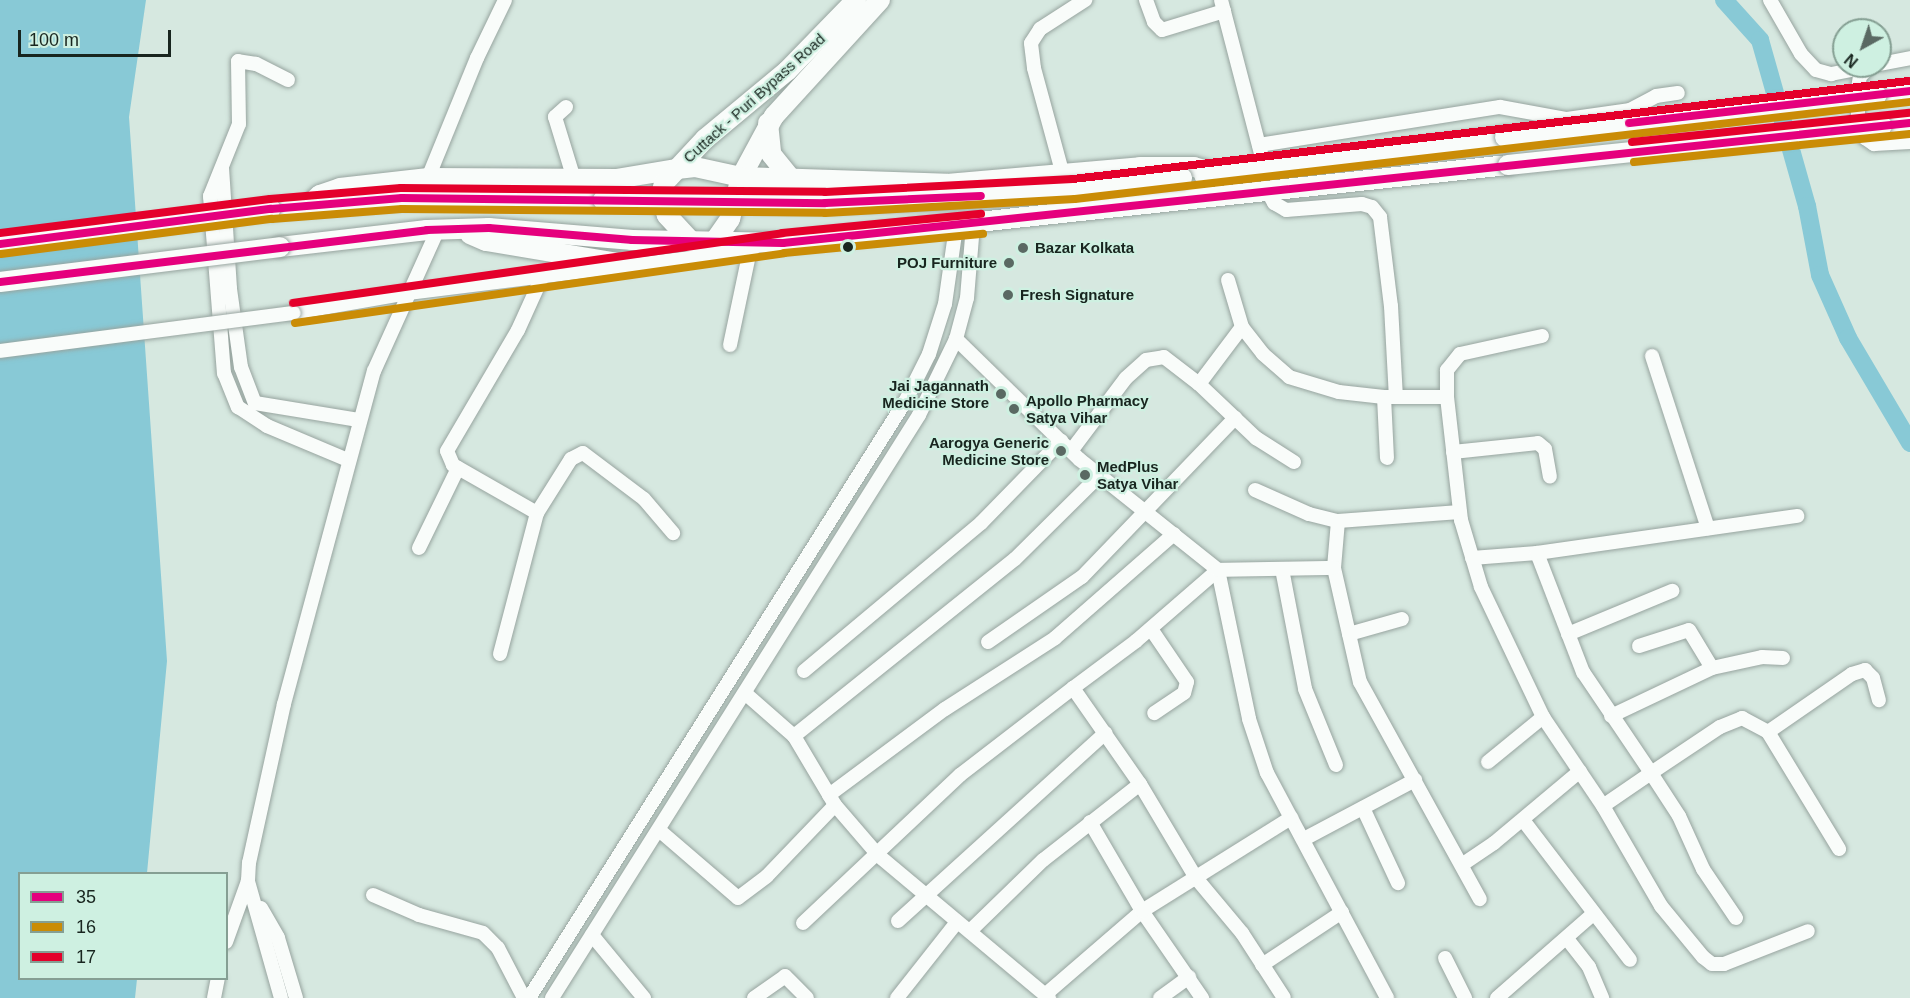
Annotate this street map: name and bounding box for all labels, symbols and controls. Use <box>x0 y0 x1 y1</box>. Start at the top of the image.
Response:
scale bar <box>21 18 174 56</box>
north arrow <box>1832 18 1892 78</box>
text: 100 m <box>29 30 79 50</box>
street label: Cuttack - Puri Bypass Road <box>680 30 828 166</box>
text: N <box>1842 50 1861 71</box>
place label: Bazar Kolkata <box>1035 239 1134 257</box>
unlabelled marker <box>842 241 854 253</box>
marker: Bazar Kolkata <box>1016 241 1030 255</box>
place label: POJ Furniture <box>897 254 997 272</box>
marker: POJ Furniture <box>1002 256 1016 270</box>
place label: Fresh Signature <box>1020 286 1134 304</box>
marker: Fresh Signature <box>1001 288 1015 302</box>
place label: Jai Jagannath Medicine Store <box>882 376 989 411</box>
marker: Jai Jagannath Medicine Store <box>994 387 1008 401</box>
place label: Apollo Pharmacy Satya Vihar <box>1026 391 1149 426</box>
marker: Apollo Pharmacy Satya Vihar <box>1007 402 1021 416</box>
place label: Aarogya Generic Medicine Store <box>929 433 1049 468</box>
marker: Aarogya Generic Medicine Store <box>1054 444 1068 458</box>
place label: MedPlus Satya Vihar <box>1097 457 1178 492</box>
marker: MedPlus Satya Vihar <box>1078 468 1092 482</box>
legend <box>18 872 228 980</box>
text: 35 <box>76 887 96 907</box>
text: 16 <box>76 917 96 937</box>
text: 17 <box>76 947 96 967</box>

